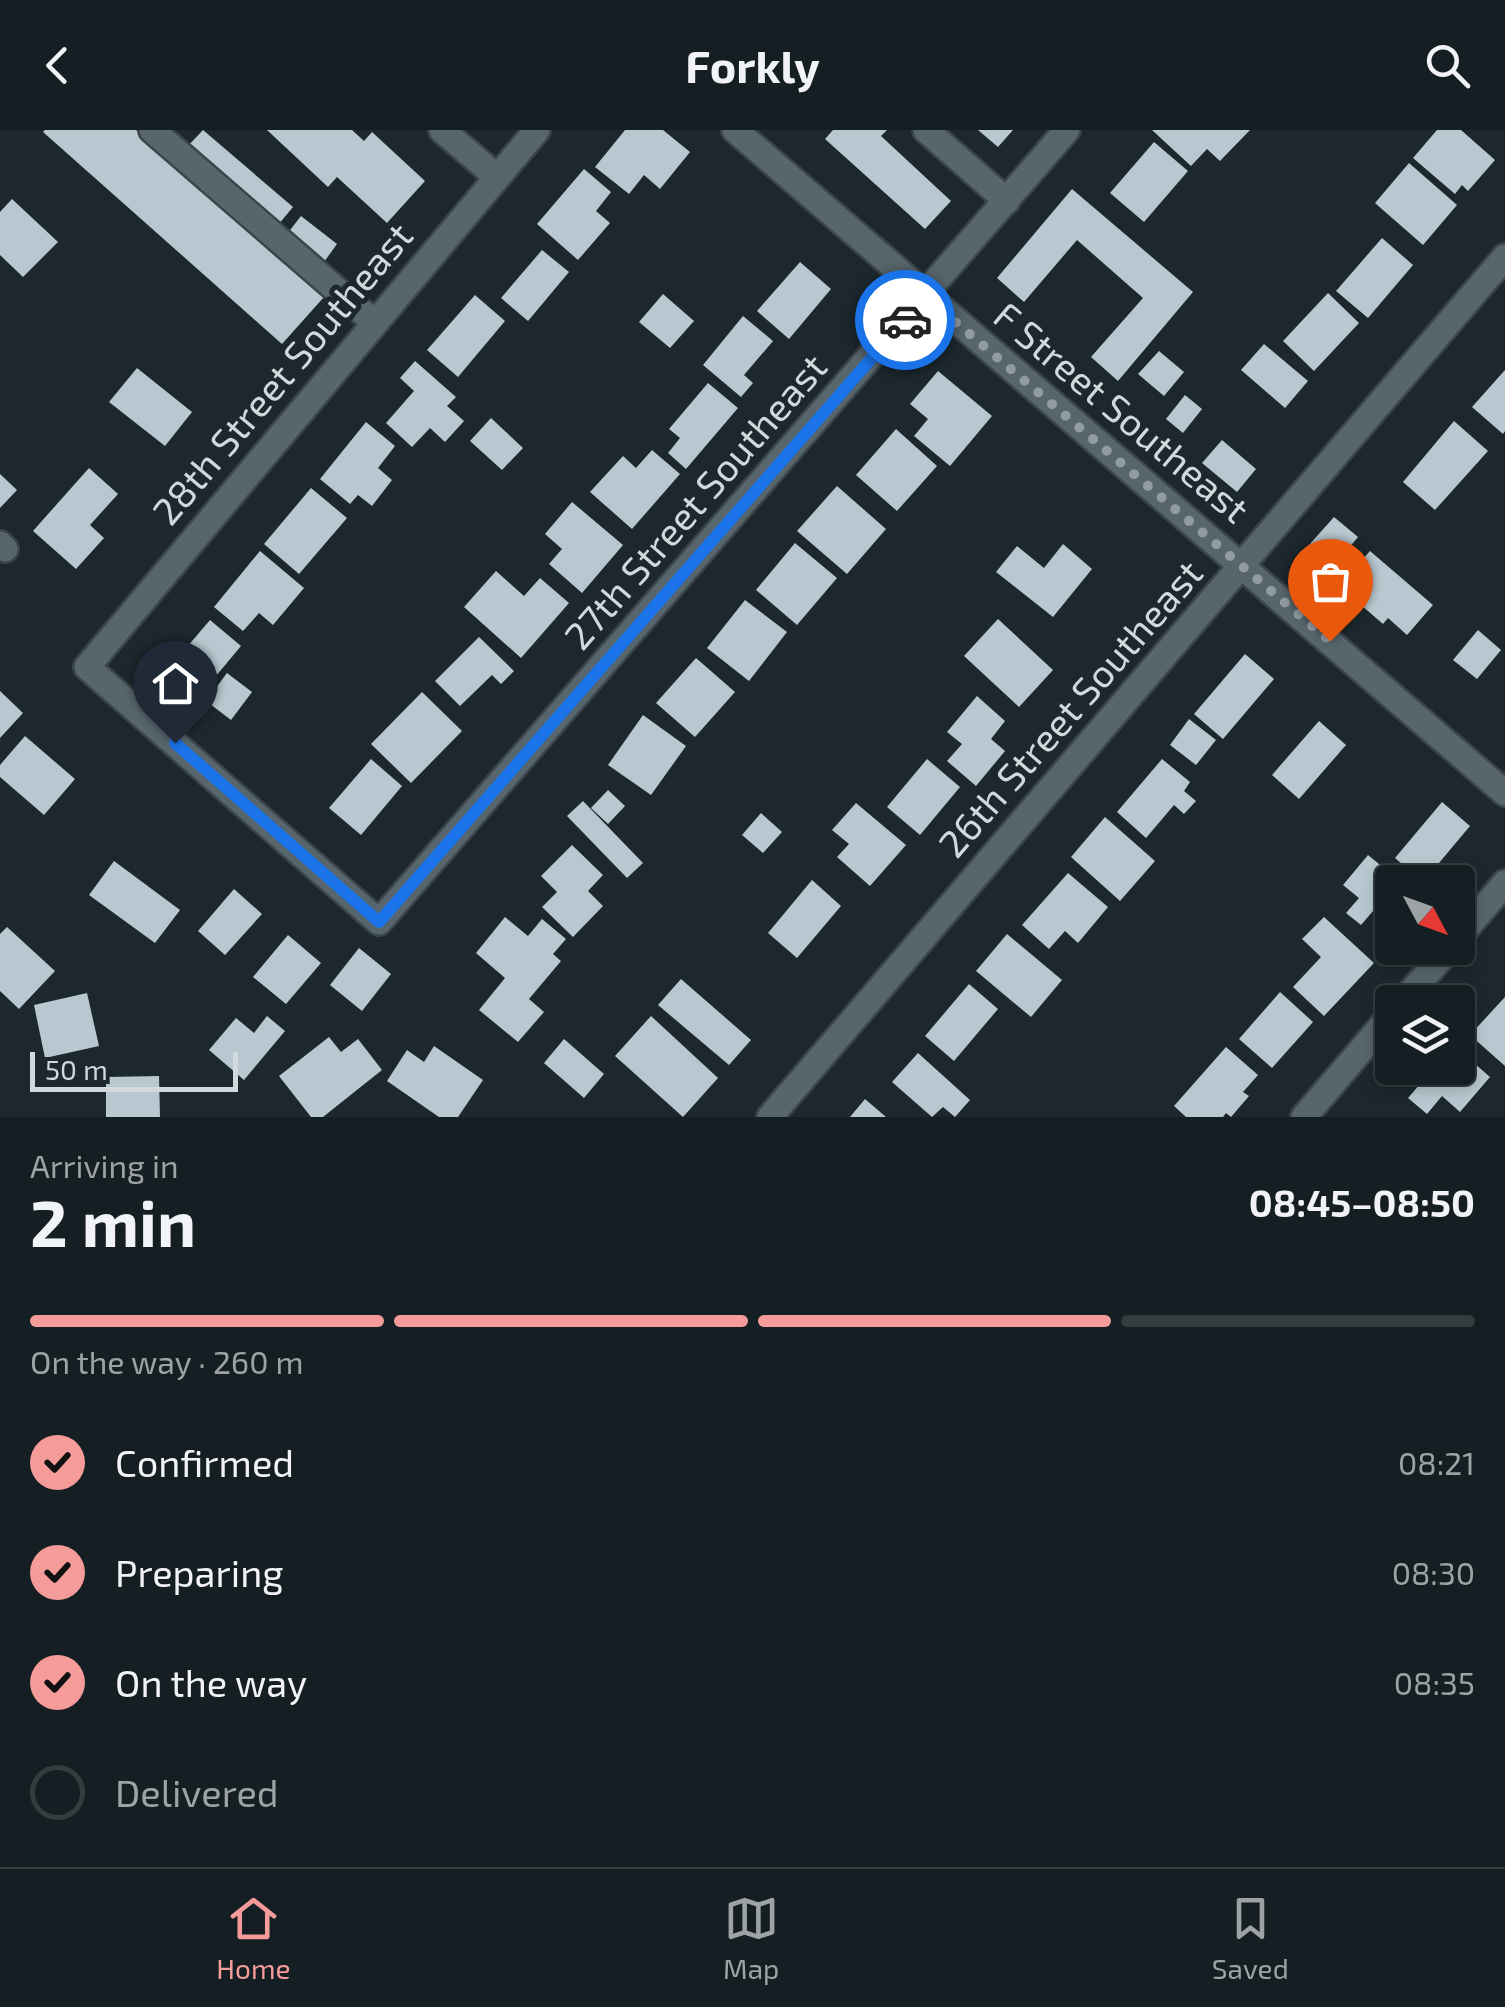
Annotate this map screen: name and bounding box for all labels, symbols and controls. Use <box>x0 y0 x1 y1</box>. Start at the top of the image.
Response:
icon: back <box>30 38 85 93</box>
text: Forkly <box>685 38 820 92</box>
icon: search <box>1420 38 1475 93</box>
street label: 28th Street Southeast <box>142 212 421 533</box>
courier <box>855 270 955 370</box>
street label: F Street Southeast <box>985 291 1259 531</box>
icon: car <box>878 293 933 348</box>
street label: 27th Street Southeast <box>554 344 835 658</box>
pin <box>1288 539 1373 642</box>
street label: 26th Street Southeast <box>928 550 1211 866</box>
icon: bag <box>1303 554 1358 609</box>
pin <box>133 641 218 744</box>
icon: home <box>148 656 203 711</box>
north arrow <box>1375 865 1475 965</box>
map controls <box>1375 865 1475 1085</box>
button: layers <box>1375 985 1475 1085</box>
scale bar <box>30 1047 238 1091</box>
text: 50 m <box>45 1052 108 1086</box>
text: Arriving in <box>30 1146 179 1184</box>
text: 08:45–08:50 <box>1249 1179 1475 1225</box>
text: 2 min <box>30 1182 196 1260</box>
text: On the way · 260 m <box>30 1342 304 1380</box>
icon: check <box>30 1435 85 1490</box>
text: Confirmed <box>115 1439 294 1485</box>
text: 08:21 <box>1398 1443 1475 1481</box>
icon: check <box>30 1545 85 1600</box>
text: Preparing <box>115 1549 283 1595</box>
text: 08:30 <box>1392 1553 1475 1591</box>
icon: check <box>30 1655 85 1710</box>
text: On the way <box>115 1659 307 1705</box>
text: 08:35 <box>1394 1663 1475 1701</box>
text: Delivered <box>115 1769 279 1815</box>
tab: Home <box>216 1891 290 1985</box>
tab: Map <box>723 1891 779 1985</box>
tab: Saved <box>1212 1891 1289 1985</box>

